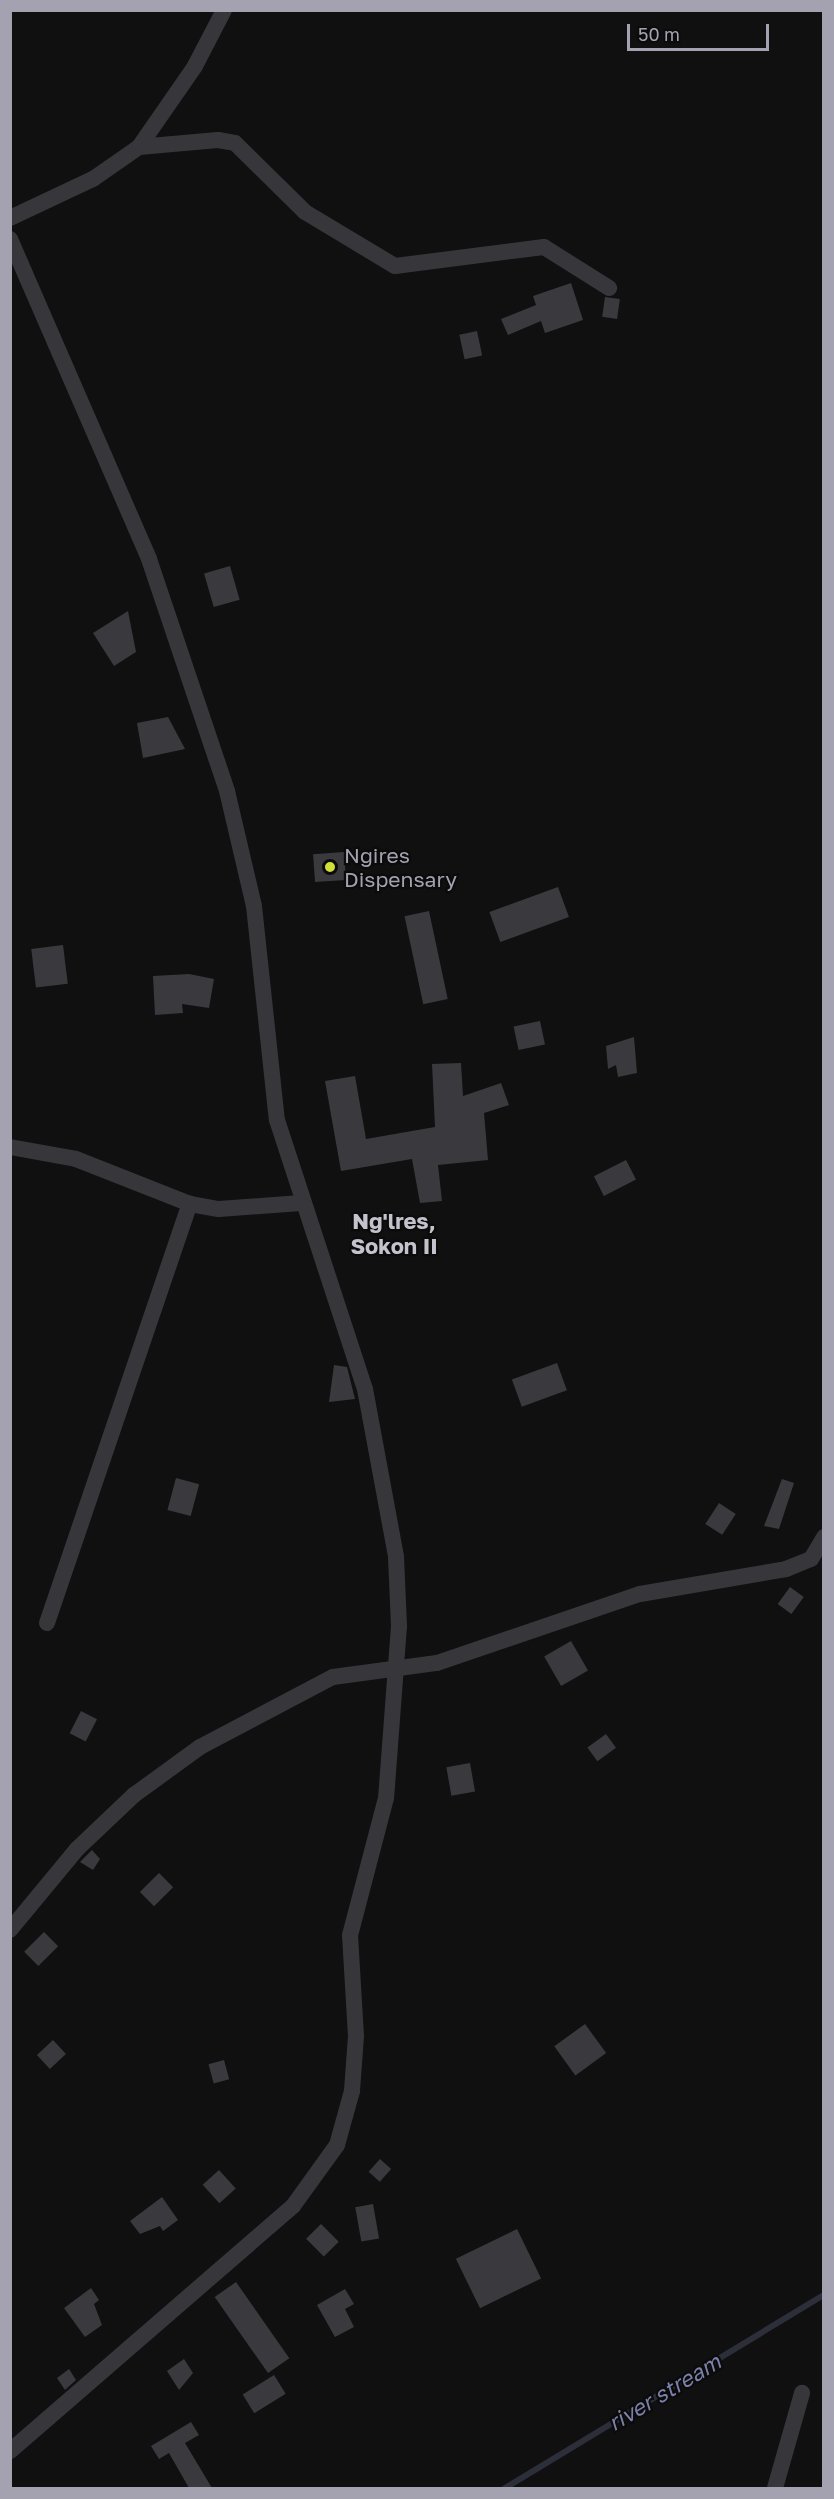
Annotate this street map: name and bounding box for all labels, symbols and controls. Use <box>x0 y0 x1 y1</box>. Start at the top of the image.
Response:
scale bar <box>630 12 772 50</box>
text: 50 m <box>638 23 680 45</box>
place label: Ngires Dispensary <box>344 842 457 892</box>
marker: Ngires Dispensary <box>321 858 339 876</box>
district label: Ng'lres, Sokon II <box>350 1207 438 1258</box>
water label: river stream <box>603 2348 725 2436</box>

